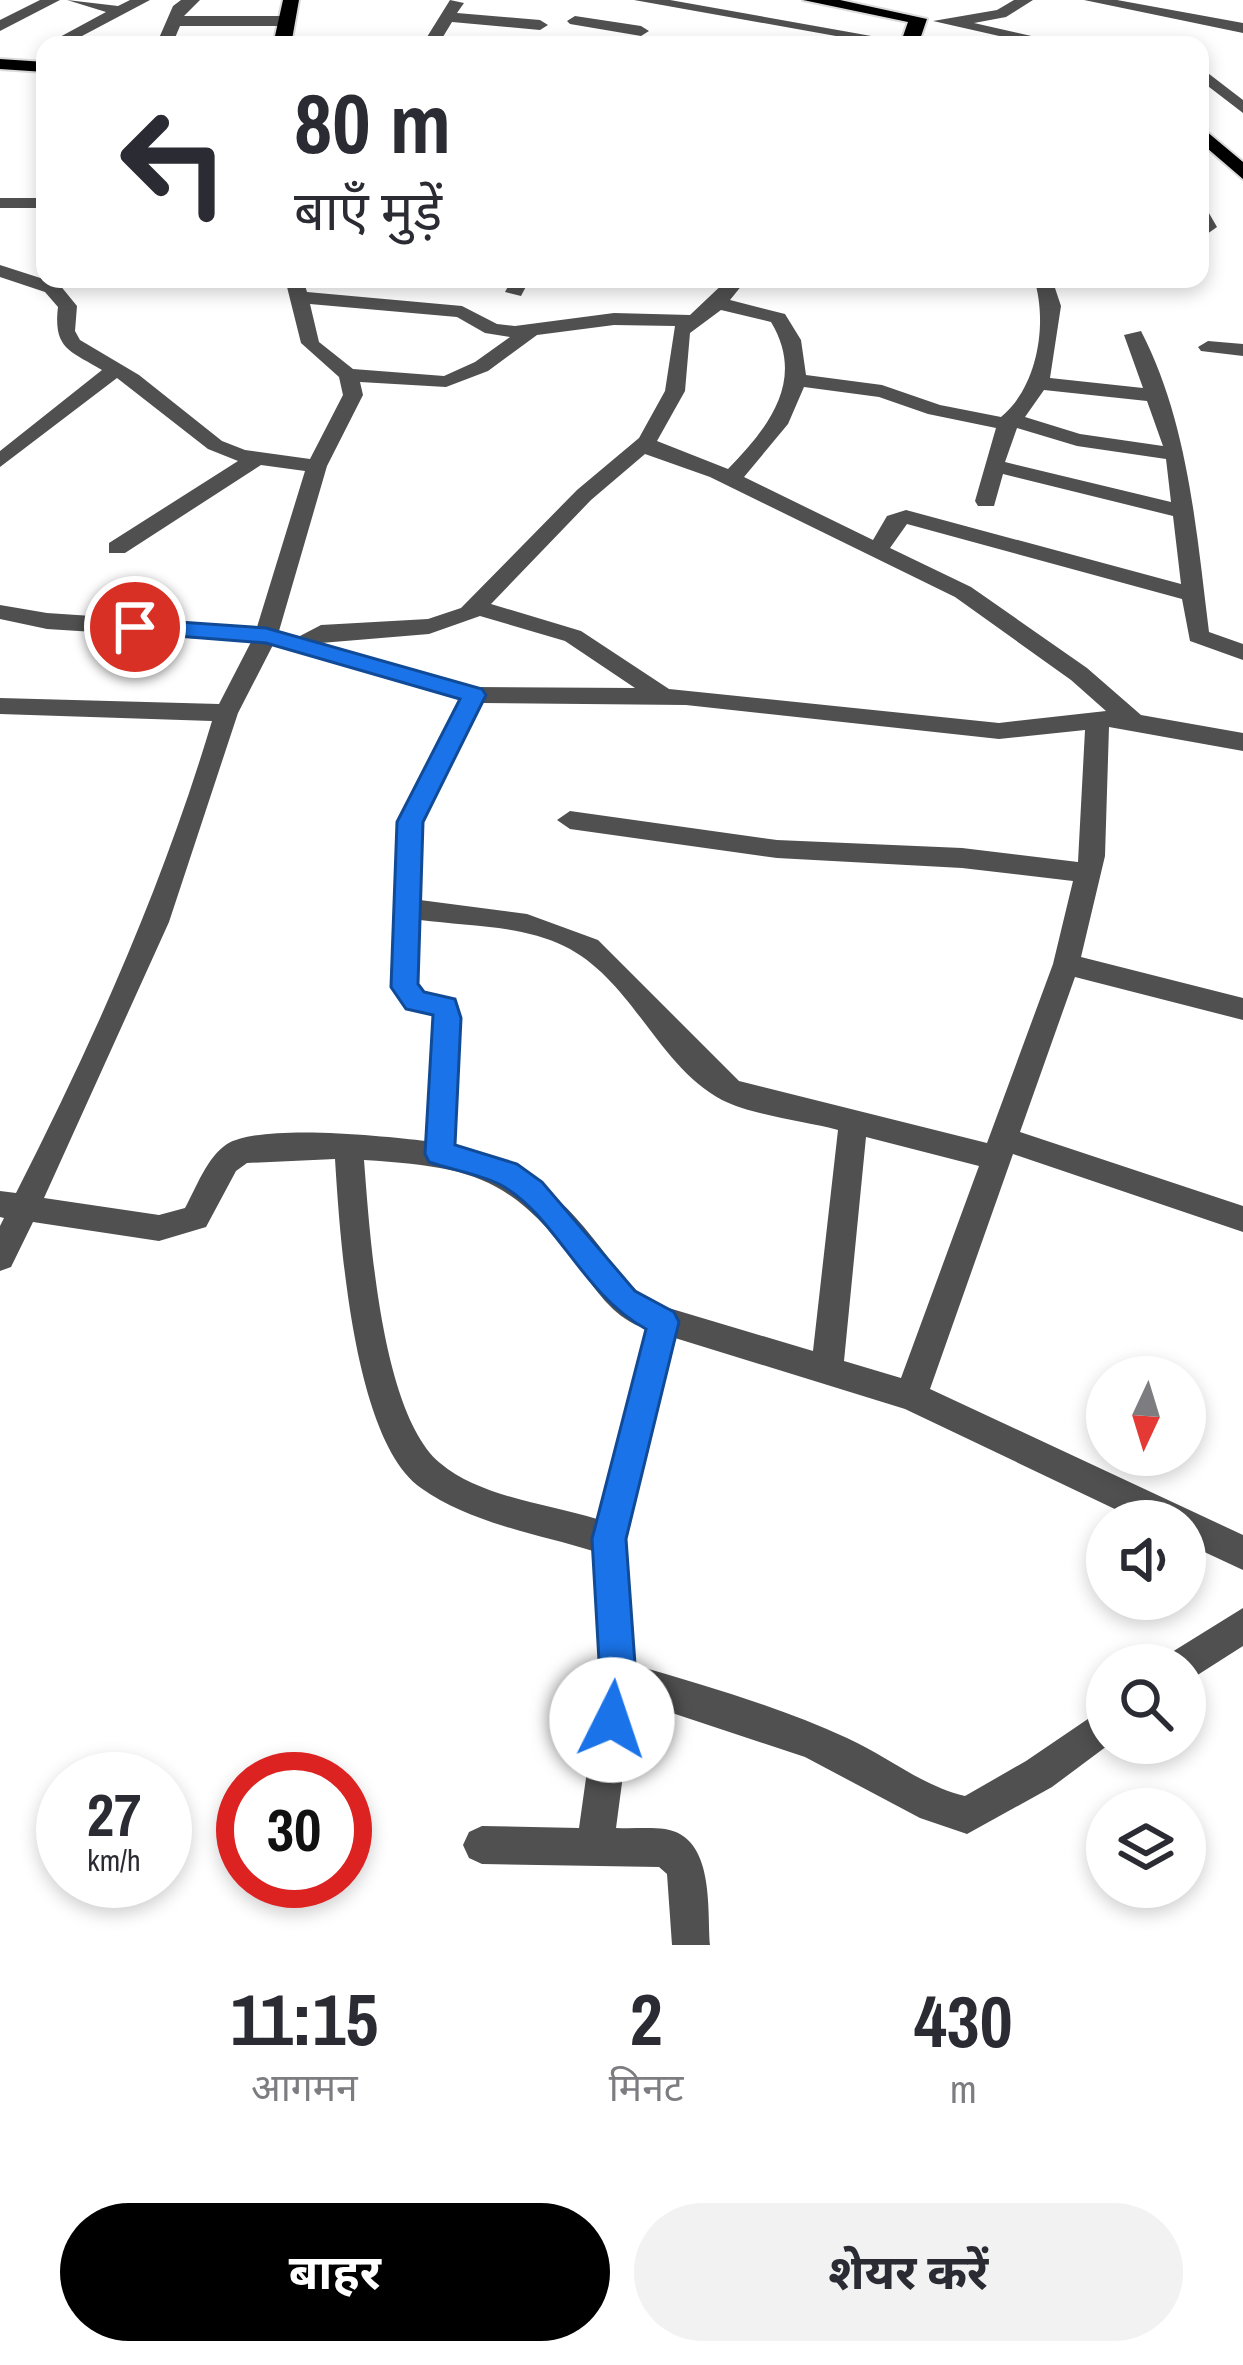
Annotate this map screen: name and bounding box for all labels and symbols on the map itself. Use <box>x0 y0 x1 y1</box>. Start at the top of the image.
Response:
pin <box>84 576 186 678</box>
north arrow <box>1086 1356 1206 1476</box>
position arrow <box>549 1657 675 1783</box>
speed limit sign: 30 <box>216 1752 372 1908</box>

